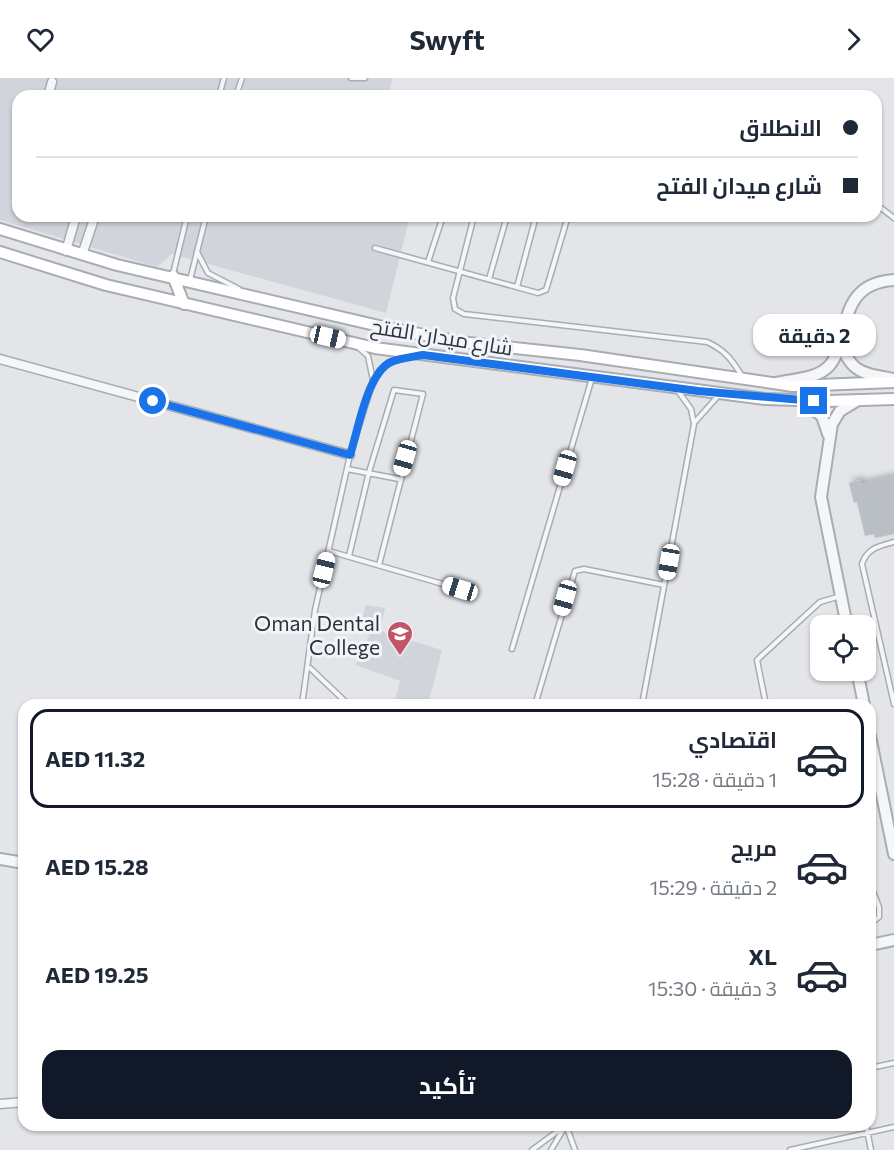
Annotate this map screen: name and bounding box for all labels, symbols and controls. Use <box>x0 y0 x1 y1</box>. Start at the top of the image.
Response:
icon: heart <box>24 23 57 56</box>
text: Swyft <box>409 23 485 56</box>
icon: forward <box>837 23 870 56</box>
text: الانطلاق <box>739 114 822 141</box>
text: شارع ميدان الفتح <box>656 172 822 199</box>
street label: شارع ميدان الفتح <box>369 312 515 363</box>
callout: 2 دقيقة <box>752 314 876 356</box>
text: 2 دقيقة <box>779 323 850 347</box>
car <box>308 324 348 350</box>
route start <box>139 387 166 414</box>
route end <box>800 387 827 414</box>
car <box>391 438 419 478</box>
car <box>551 448 579 488</box>
car <box>657 543 681 581</box>
car <box>311 550 337 590</box>
car <box>440 575 480 603</box>
car <box>551 578 579 618</box>
place label: Oman Dental College <box>254 610 380 659</box>
map controls <box>810 615 876 681</box>
button: locate <box>810 615 876 681</box>
school or university icon: Oman Dental College <box>385 619 415 657</box>
text: اقتصادي <box>688 726 777 753</box>
icon: car <box>795 732 849 786</box>
text: AED 11.32 <box>45 745 145 772</box>
text: 1 دقيقة · 15:28 <box>652 767 777 791</box>
text: مريح <box>731 834 777 861</box>
icon: car <box>795 840 849 894</box>
text: AED 15.28 <box>45 853 149 880</box>
text: 2 دقيقة · 15:29 <box>650 875 777 899</box>
text: XL <box>749 943 777 970</box>
icon: car <box>795 948 849 1002</box>
text: AED 19.25 <box>45 961 149 988</box>
text: 3 دقيقة · 15:30 <box>648 976 777 1000</box>
button: تأكيد <box>42 1050 852 1119</box>

